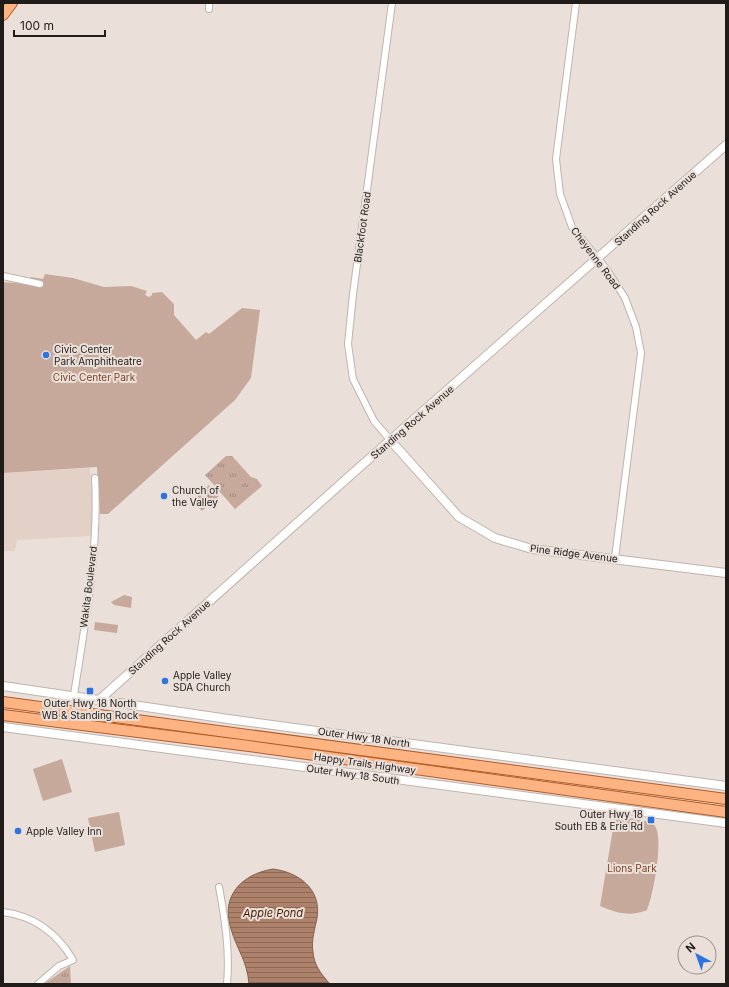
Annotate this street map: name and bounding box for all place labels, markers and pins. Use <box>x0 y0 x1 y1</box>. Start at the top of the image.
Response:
place label: Civic Center Park Amphitheatre <box>54 343 142 367</box>
marker: Civic Center Park Amphitheatre <box>41 350 51 360</box>
place label: Church of the Valley <box>172 484 219 508</box>
marker: Church of the Valley <box>159 491 169 501</box>
place label: Apple Valley SDA Church <box>173 669 232 693</box>
marker: Apple Valley SDA Church <box>160 676 170 686</box>
marker: Outer Hwy 18 North WB & Standing Rock <box>85 686 95 696</box>
place label: Outer Hwy 18 North WB & Standing Rock <box>42 697 139 721</box>
place label: Outer Hwy 18 South EB & Erie Rd <box>555 808 643 832</box>
marker: Outer Hwy 18 South EB & Erie Rd <box>646 815 656 825</box>
place label: Apple Valley Inn <box>26 825 102 837</box>
marker: Apple Valley Inn <box>13 826 23 836</box>

